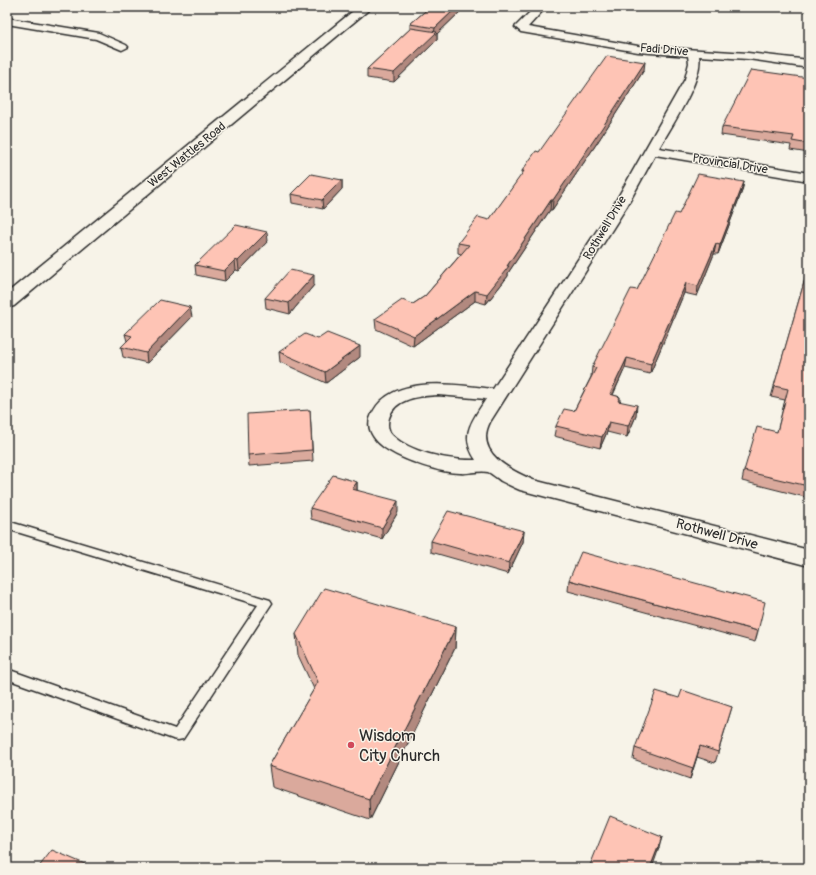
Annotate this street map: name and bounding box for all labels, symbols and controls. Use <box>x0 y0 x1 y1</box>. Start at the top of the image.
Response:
street label: Fadi Drive <box>639 40 689 60</box>
street label: West Wattles Road <box>145 119 229 191</box>
street label: Provincial Drive <box>691 151 769 177</box>
street label: Rothwell Drive <box>580 193 630 263</box>
street label: Rothwell Drive <box>674 515 760 553</box>
place label: Wisdom City Church <box>359 725 440 766</box>
marker: Wisdom City Church <box>346 740 356 750</box>

